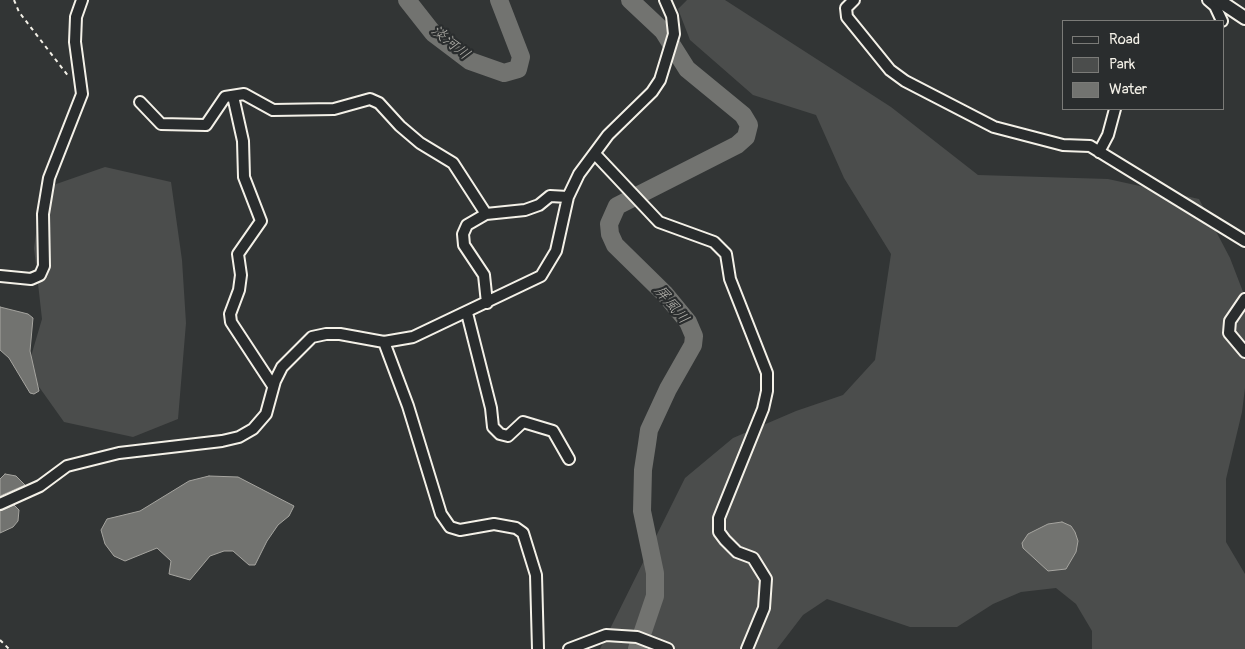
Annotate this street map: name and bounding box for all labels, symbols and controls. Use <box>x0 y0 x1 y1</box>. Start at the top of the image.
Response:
legend <box>1062 20 1225 110</box>
water label: 淡河川 <box>427 22 473 64</box>
text: Road <box>1109 30 1140 49</box>
text: Park <box>1109 55 1135 74</box>
text: Water <box>1109 80 1147 99</box>
water label: 屏風川 <box>650 282 692 328</box>

